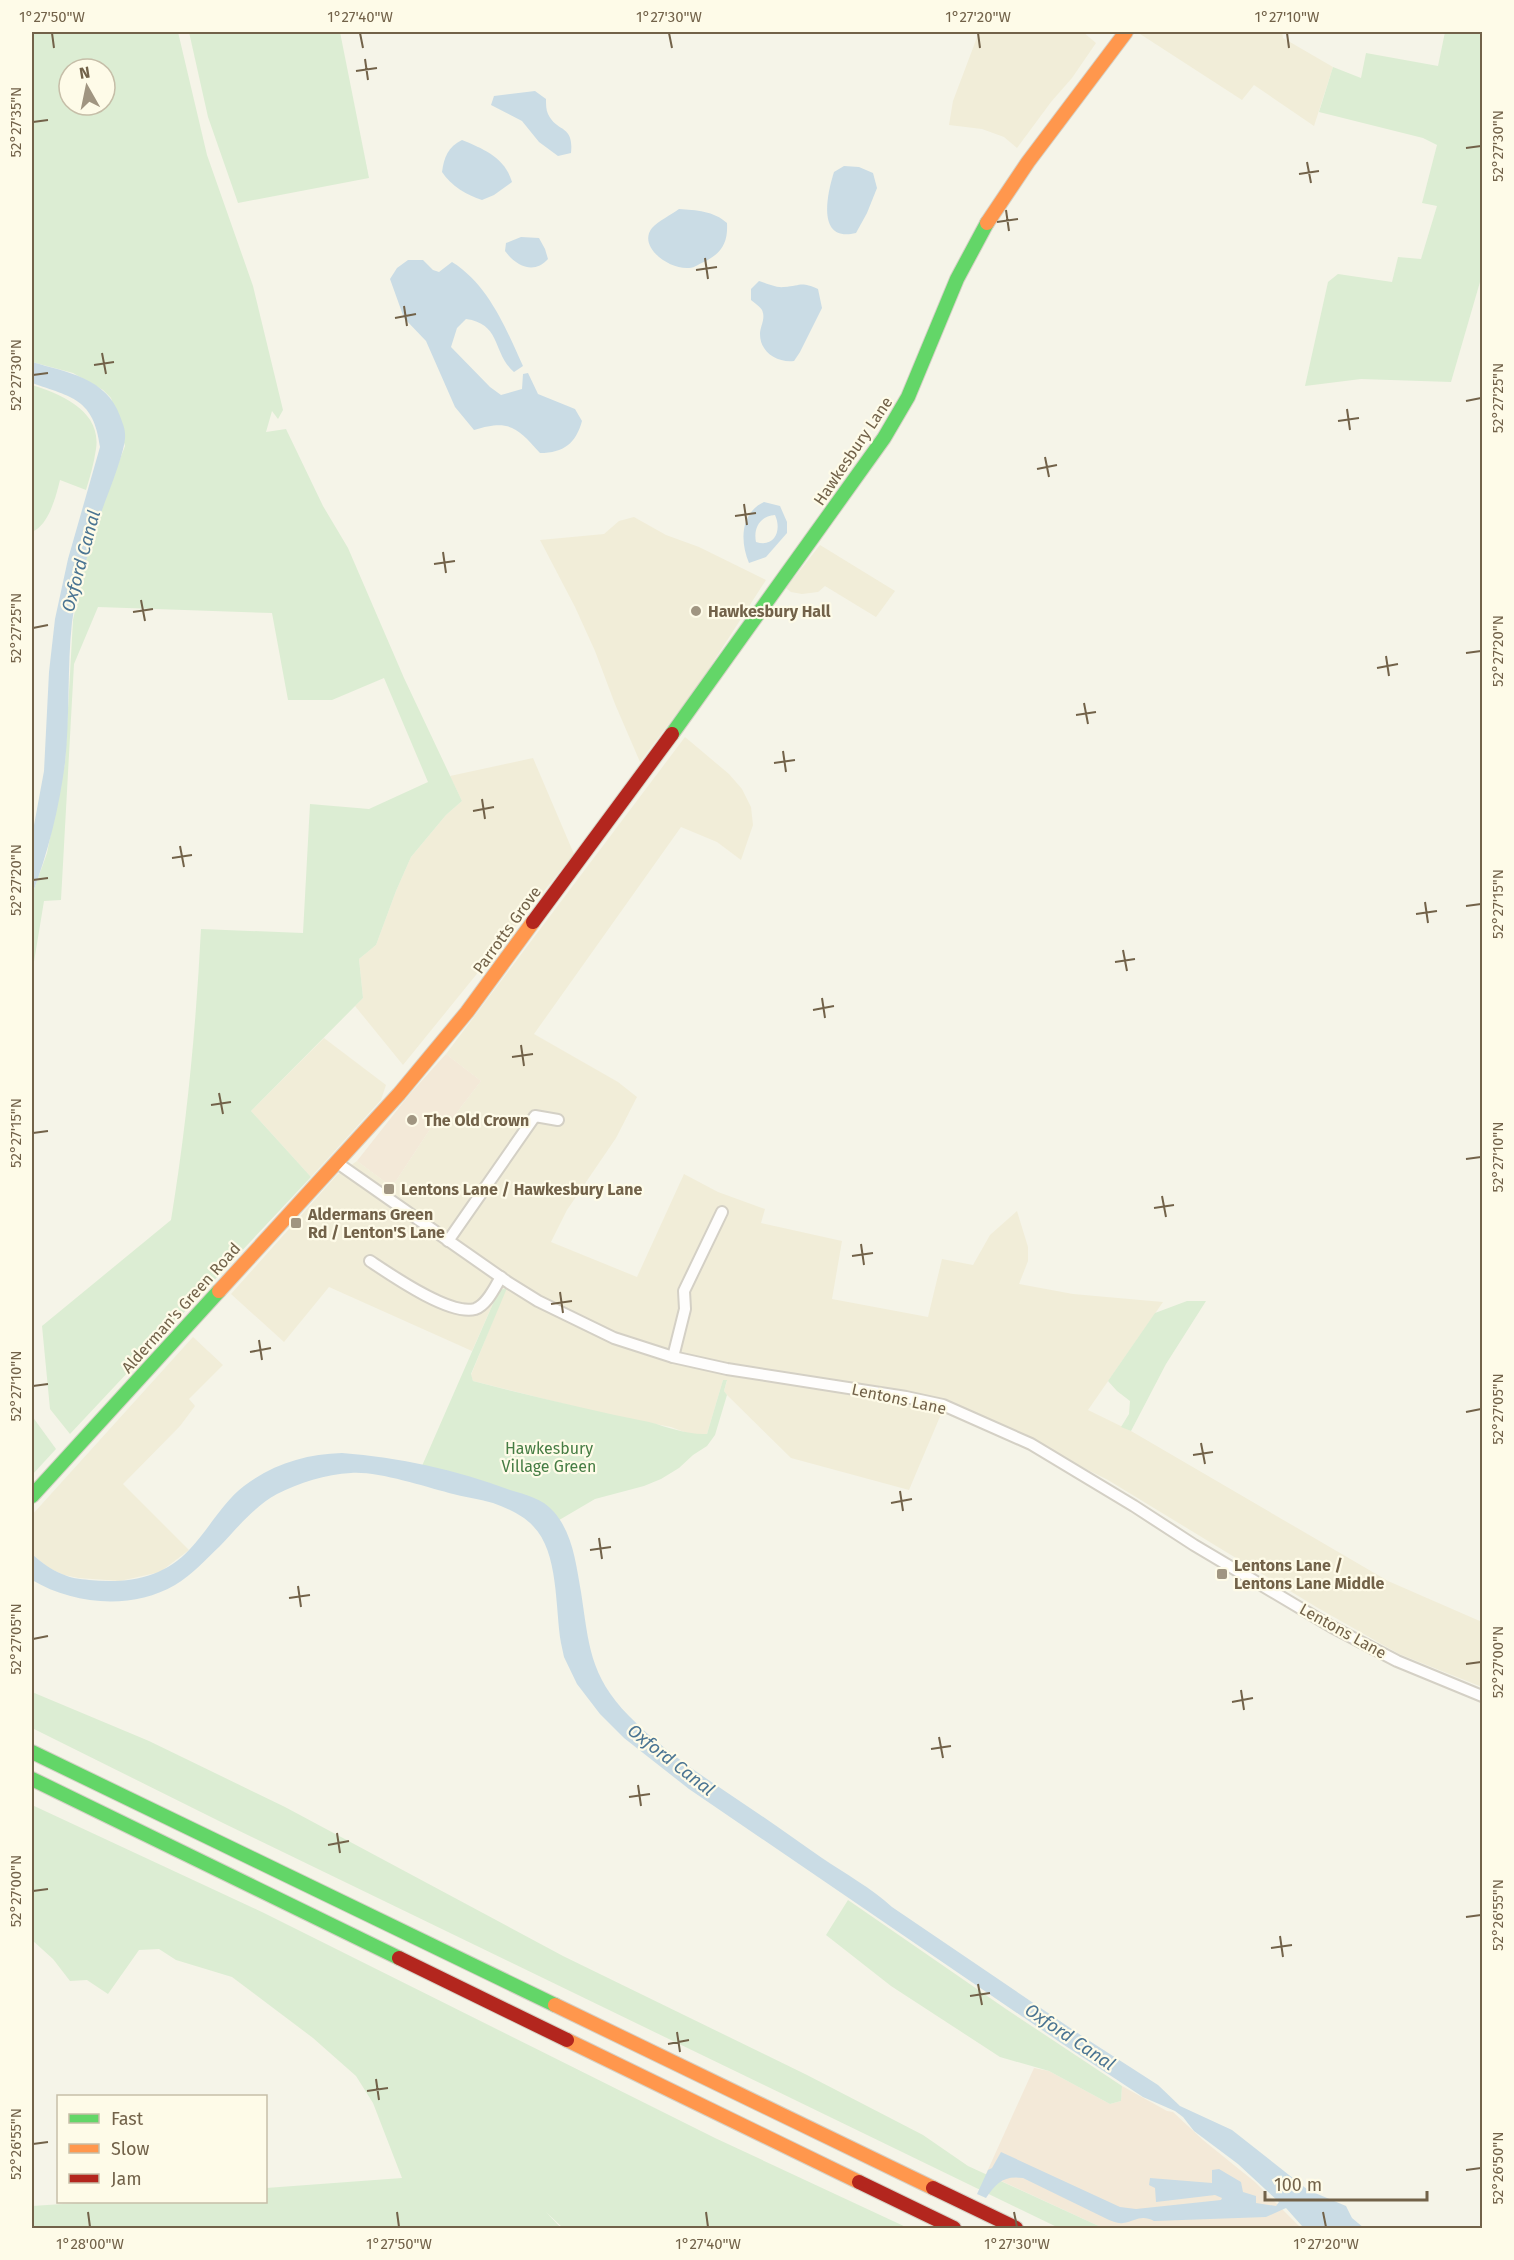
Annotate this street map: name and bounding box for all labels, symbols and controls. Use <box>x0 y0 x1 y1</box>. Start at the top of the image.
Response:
text: 1°27'50"W <box>19 8 86 26</box>
text: 1°27'40"W <box>327 8 393 26</box>
text: 1°27'30"W <box>636 8 702 26</box>
text: 1°27'20"W <box>945 8 1011 26</box>
text: 1°27'10"W <box>1255 8 1320 26</box>
north arrow <box>57 57 117 117</box>
text: N <box>78 62 91 83</box>
text: 52°27'35"N <box>7 87 25 157</box>
text: 52°27'30"N <box>1489 110 1507 182</box>
text: 52°27'30"N <box>7 339 25 411</box>
text: 52°27'25"N <box>1489 363 1507 433</box>
street label: Hawkesbury Lane <box>810 393 896 509</box>
water label: Oxford Canal <box>57 508 105 614</box>
text: 52°27'25"N <box>7 593 25 663</box>
place label: Hawkesbury Hall <box>708 602 831 621</box>
marker: Hawkesbury Hall <box>689 604 703 618</box>
text: 52°27'20"N <box>1489 615 1507 687</box>
text: 52°27'20"N <box>7 844 25 916</box>
text: 52°27'15"N <box>1489 869 1507 939</box>
street label: Parrotts Grove <box>469 883 545 977</box>
text: 52°27'15"N <box>7 1098 25 1168</box>
place label: The Old Crown <box>424 1111 529 1130</box>
marker: The Old Crown <box>405 1113 419 1127</box>
text: 52°27'10"N <box>1489 1122 1507 1192</box>
place label: Lentons Lane / Hawkesbury Lane <box>401 1180 642 1199</box>
marker: Lentons Lane / Hawkesbury Lane <box>382 1182 396 1196</box>
place label: Aldermans Green Rd / Lenton'S Lane <box>307 1205 445 1242</box>
marker: Aldermans Green Rd / Lenton'S Lane <box>289 1216 303 1230</box>
street label: Alderman's Green Road <box>118 1239 244 1377</box>
text: 52°27'10"N <box>7 1351 25 1421</box>
text: 52°27'05"N <box>1489 1373 1507 1445</box>
street label: Lentons Lane <box>850 1380 948 1418</box>
park label: Hawkesbury Village Green <box>502 1439 596 1476</box>
place label: Lentons Lane / Lentons Lane Middle <box>1234 1556 1384 1593</box>
marker: Lentons Lane / Lentons Lane Middle <box>1215 1567 1229 1581</box>
street label: Lentons Lane <box>1296 1599 1390 1663</box>
text: 52°27'05"N <box>7 1603 25 1675</box>
text: 52°27'00"N <box>1489 1626 1507 1698</box>
water label: Oxford Canal <box>623 1719 719 1801</box>
text: 52°27'00"N <box>7 1855 25 1927</box>
text: 52°26'55"N <box>1489 1879 1507 1951</box>
water label: Oxford Canal <box>1021 1999 1119 2075</box>
legend <box>57 2095 267 2203</box>
text: 52°26'55"N <box>7 2108 25 2180</box>
text: Fast <box>111 2108 144 2130</box>
text: 52°26'50"N <box>1489 2132 1507 2204</box>
text: Slow <box>111 2138 150 2160</box>
scale bar <box>1265 2164 1427 2202</box>
text: Jam <box>111 2168 142 2190</box>
text: 100 m <box>1274 2174 1322 2196</box>
text: 1°28'00"W <box>56 2235 125 2253</box>
text: 1°27'50"W <box>366 2235 433 2253</box>
text: 1°27'40"W <box>675 2235 741 2253</box>
text: 1°27'30"W <box>984 2235 1050 2253</box>
text: 1°27'20"W <box>1293 2235 1359 2253</box>

